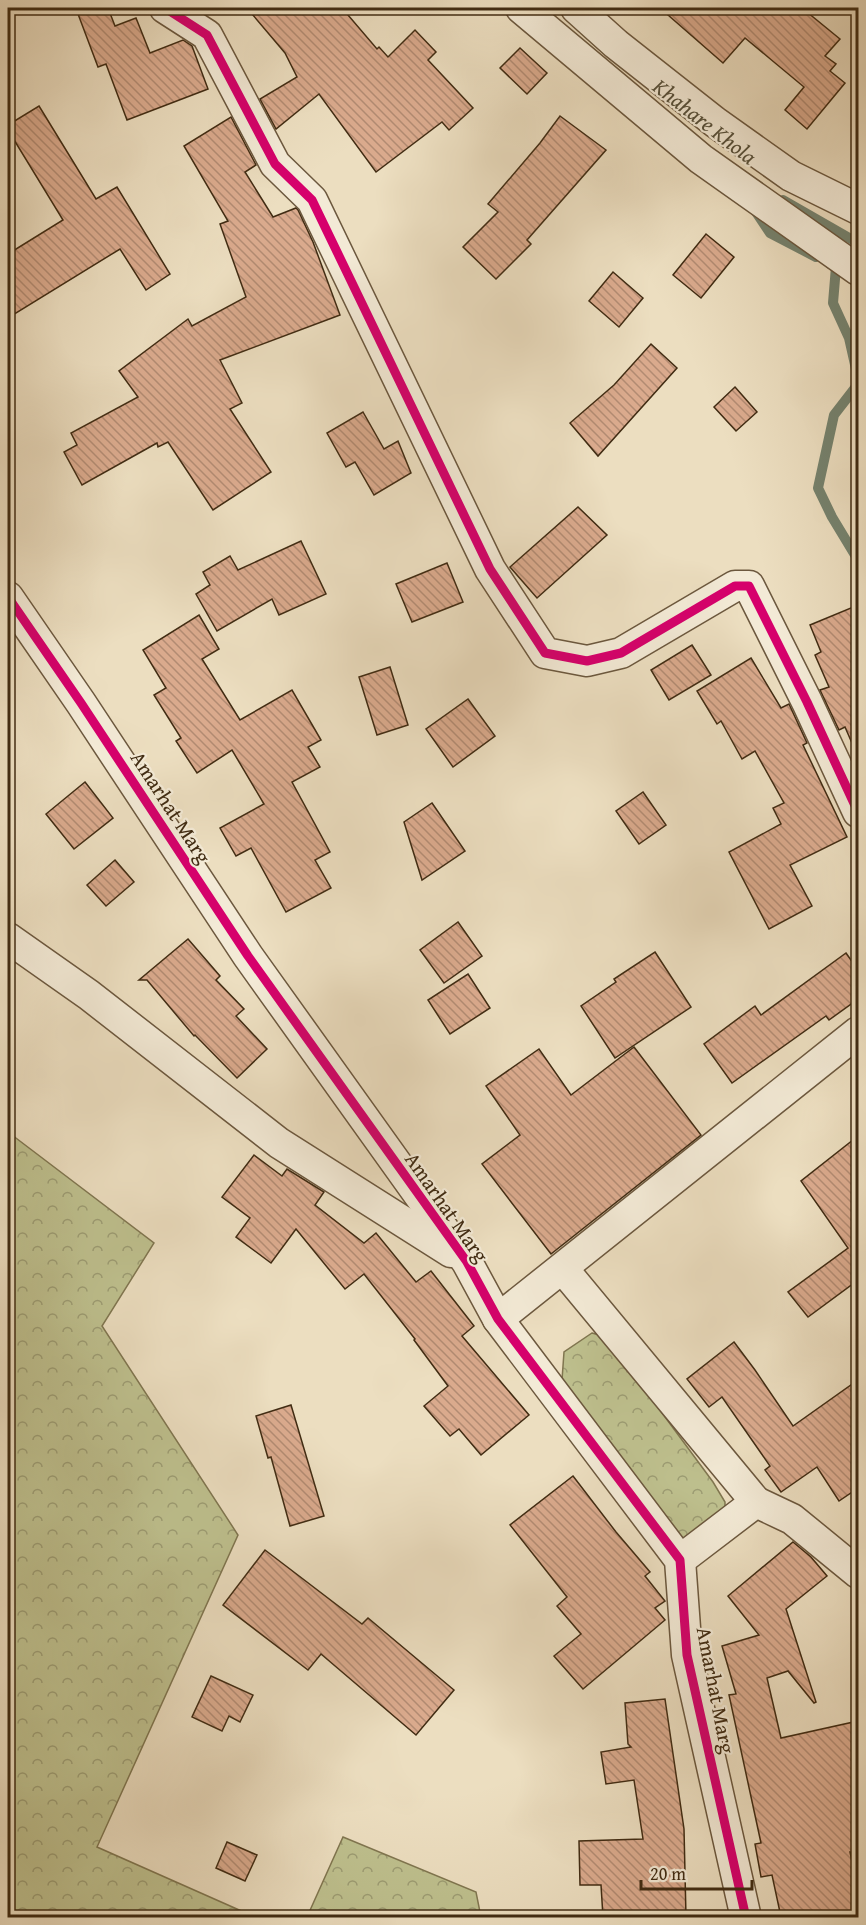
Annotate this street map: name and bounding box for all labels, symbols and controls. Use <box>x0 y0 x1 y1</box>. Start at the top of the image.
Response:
water label: Khahare Khola <box>646 70 764 172</box>
street label: Amarhat Marg <box>123 745 219 870</box>
street label: Amarhat Marg <box>397 1145 497 1269</box>
street label: Amarhat Marg <box>689 1624 744 1757</box>
scale bar <box>641 1853 752 1891</box>
text: 20 m <box>650 1860 686 1887</box>

